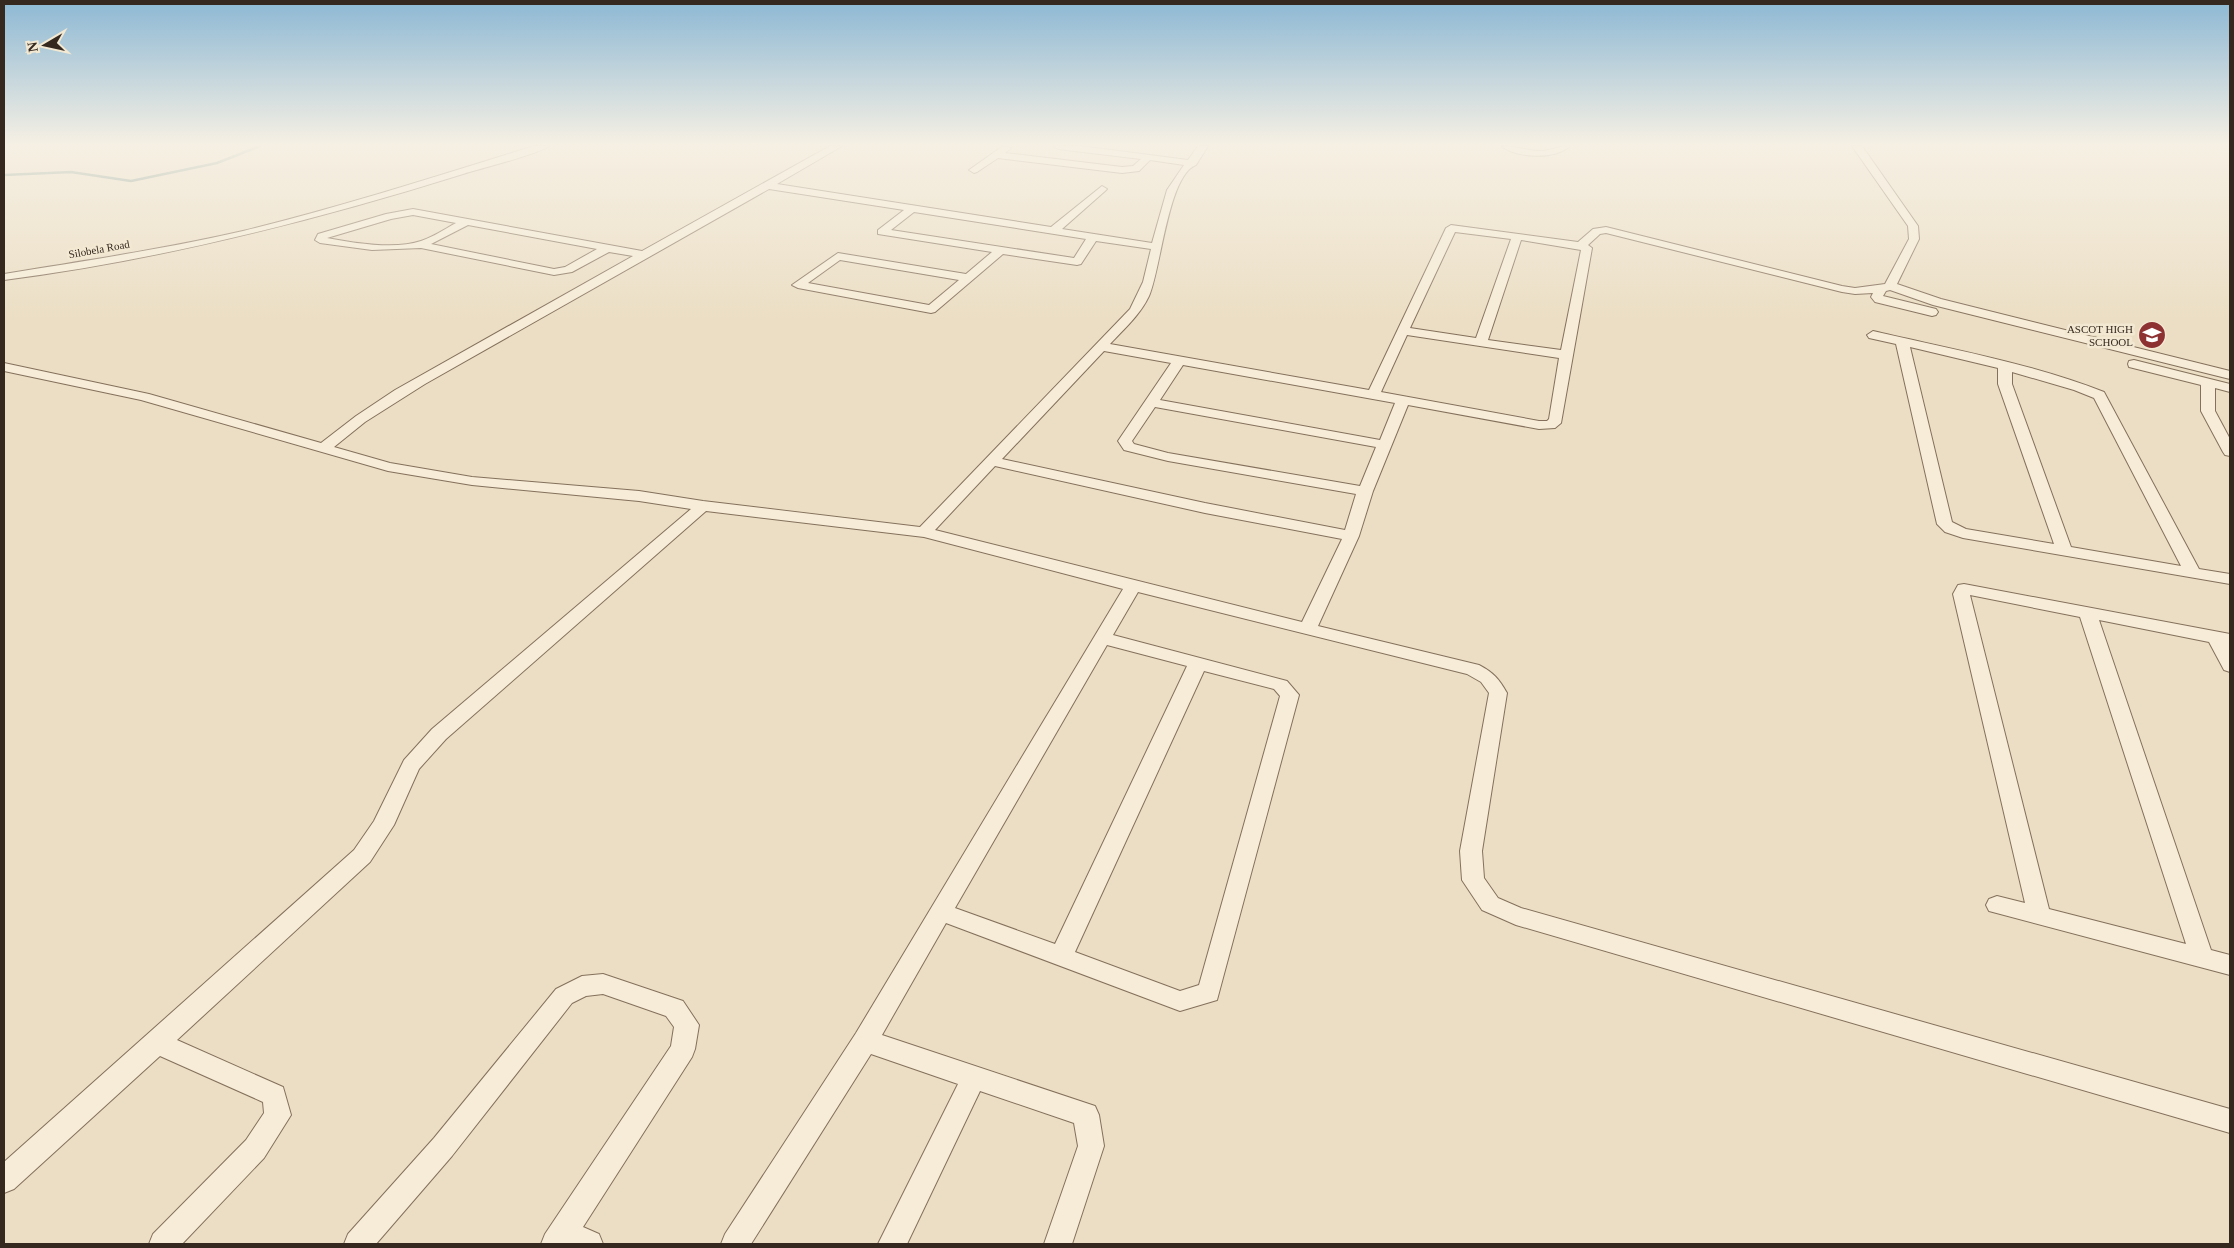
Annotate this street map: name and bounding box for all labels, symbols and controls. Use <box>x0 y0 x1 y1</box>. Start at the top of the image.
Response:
north arrow <box>20 20 70 70</box>
text: N <box>24 41 41 53</box>
street label: Silobela Road <box>67 238 131 260</box>
school or university icon: ASCOT HIGH SCHOOL <box>2137 320 2167 350</box>
place label: ASCOT HIGH SCHOOL <box>2067 323 2133 348</box>

